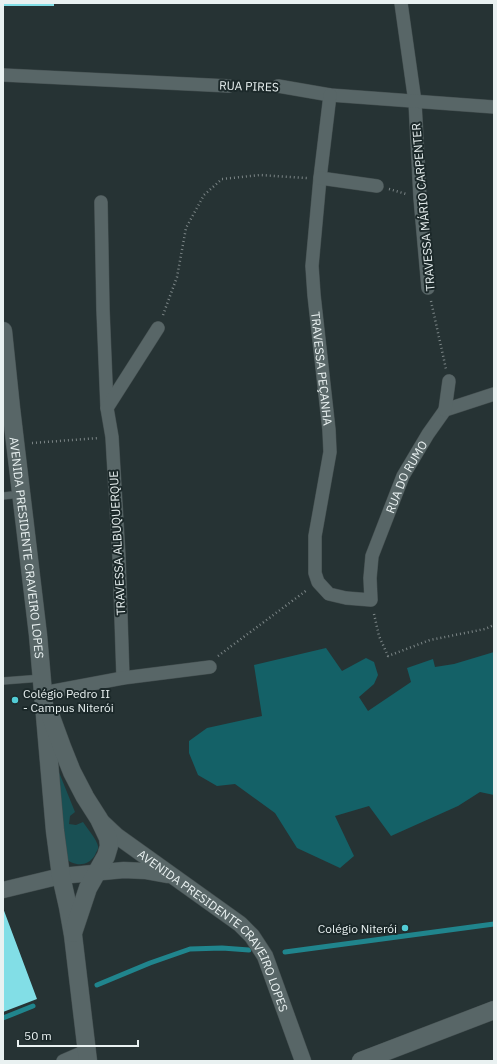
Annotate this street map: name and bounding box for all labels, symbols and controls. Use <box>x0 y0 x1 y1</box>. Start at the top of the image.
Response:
street label: RUA PIRES <box>219 77 279 95</box>
street label: TRAVESSA MÁRIO CARPENTER <box>408 122 438 292</box>
street label: TRAVESSA PEÇANHA <box>308 311 336 427</box>
street label: AVENIDA PRESIDENTE CRAVEIRO LOPES <box>7 436 48 659</box>
street label: RUA DO RUMO <box>382 438 430 515</box>
street label: TRAVESSA ALBUQUERQUE <box>106 470 128 616</box>
place label: Colégio Pedro II - Campus Niterói <box>23 686 114 715</box>
marker: Colégio Pedro II - Campus Niterói <box>10 695 20 705</box>
street label: AVENIDA PRESIDENTE CRAVEIRO LOPES <box>135 846 292 1014</box>
place label: Colégio Niterói <box>318 921 397 936</box>
marker: Colégio Niterói <box>400 923 410 933</box>
scale bar <box>18 1022 138 1048</box>
text: 50 m <box>24 1028 52 1043</box>

